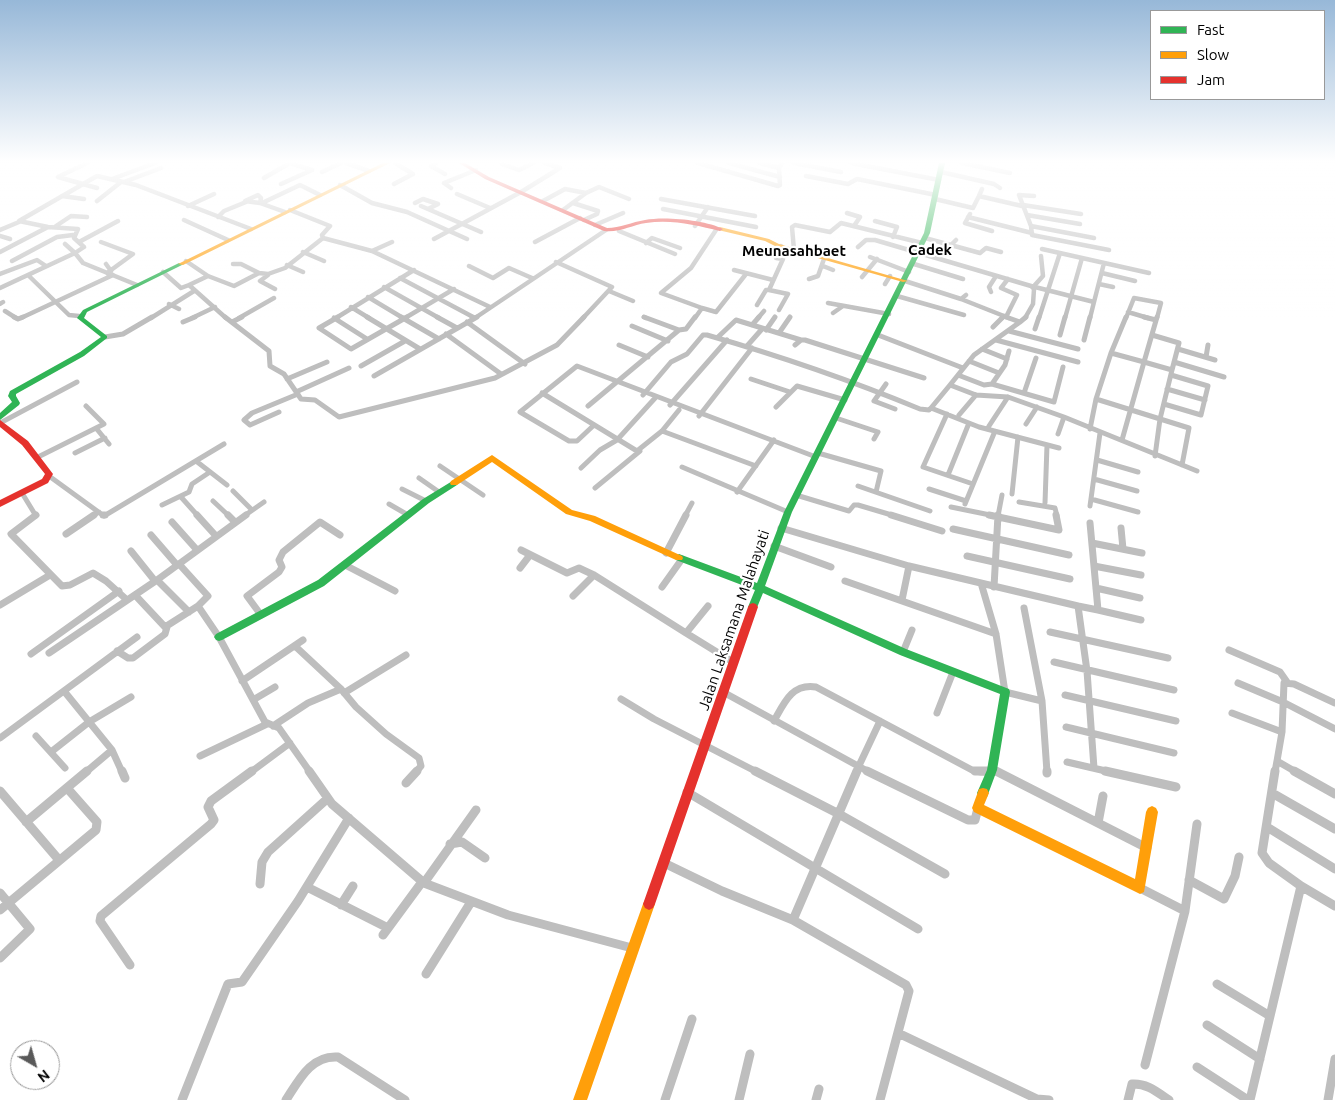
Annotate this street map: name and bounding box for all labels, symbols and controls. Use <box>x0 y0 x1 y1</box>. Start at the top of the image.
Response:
legend <box>1150 10 1325 100</box>
text: Fast <box>1197 21 1224 38</box>
text: Slow <box>1197 46 1229 63</box>
text: Jam <box>1197 71 1225 88</box>
district label: Cadek <box>908 241 952 259</box>
district label: Meunasahbaet <box>742 242 846 260</box>
street label: Jalan Laksamana Malahayati <box>695 528 773 712</box>
north arrow <box>10 1040 60 1090</box>
text: N <box>35 1067 53 1086</box>

